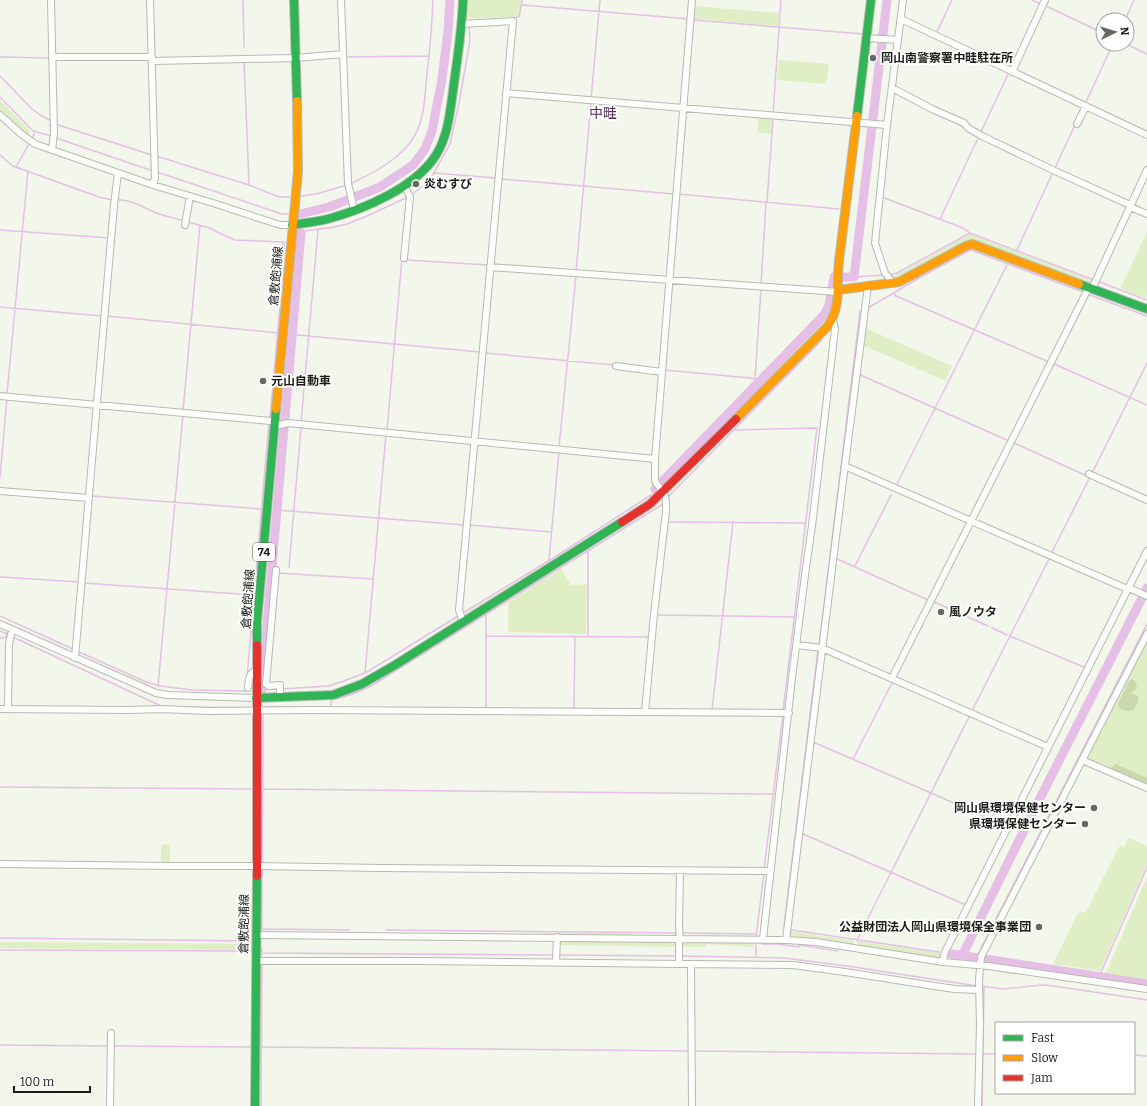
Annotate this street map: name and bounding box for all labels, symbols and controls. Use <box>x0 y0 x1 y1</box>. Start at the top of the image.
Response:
north arrow <box>1095 12 1135 52</box>
text: N <box>1118 26 1131 36</box>
place label: 岡山南警察署中畦駐在所 <box>881 51 1013 65</box>
marker: 岡山南警察署中畦駐在所 <box>868 53 878 63</box>
district label: 中畦 <box>589 105 617 122</box>
place label: 炎むすび <box>424 177 472 191</box>
marker: 炎むすび <box>411 179 421 189</box>
street label: 倉敷飽浦線 <box>266 245 286 307</box>
place label: 元山自動車 <box>271 374 331 388</box>
marker: 元山自動車 <box>258 376 268 386</box>
road number: 74 <box>253 543 275 561</box>
street label: 倉敷飽浦線 <box>239 569 257 629</box>
place label: 風ノウタ <box>949 605 997 619</box>
marker: 風ノウタ <box>936 607 946 617</box>
place label: 岡山県環境保健センター <box>954 801 1086 815</box>
marker: 岡山県環境保健センター <box>1089 803 1099 813</box>
place label: 県環境保健センター <box>969 817 1077 831</box>
marker: 県環境保健センター <box>1080 819 1090 829</box>
street label: 倉敷飽浦線 <box>236 894 252 954</box>
place label: 公益財団法人岡山県環境保全事業団 <box>839 920 1031 934</box>
marker: 公益財団法人岡山県環境保全事業団 <box>1034 922 1044 932</box>
legend <box>995 1022 1135 1094</box>
text: Fast <box>1031 1031 1055 1045</box>
text: Slow <box>1031 1051 1058 1065</box>
scale bar <box>14 1068 90 1094</box>
text: Jam <box>1030 1071 1053 1085</box>
text: 100 m <box>20 1075 55 1089</box>

